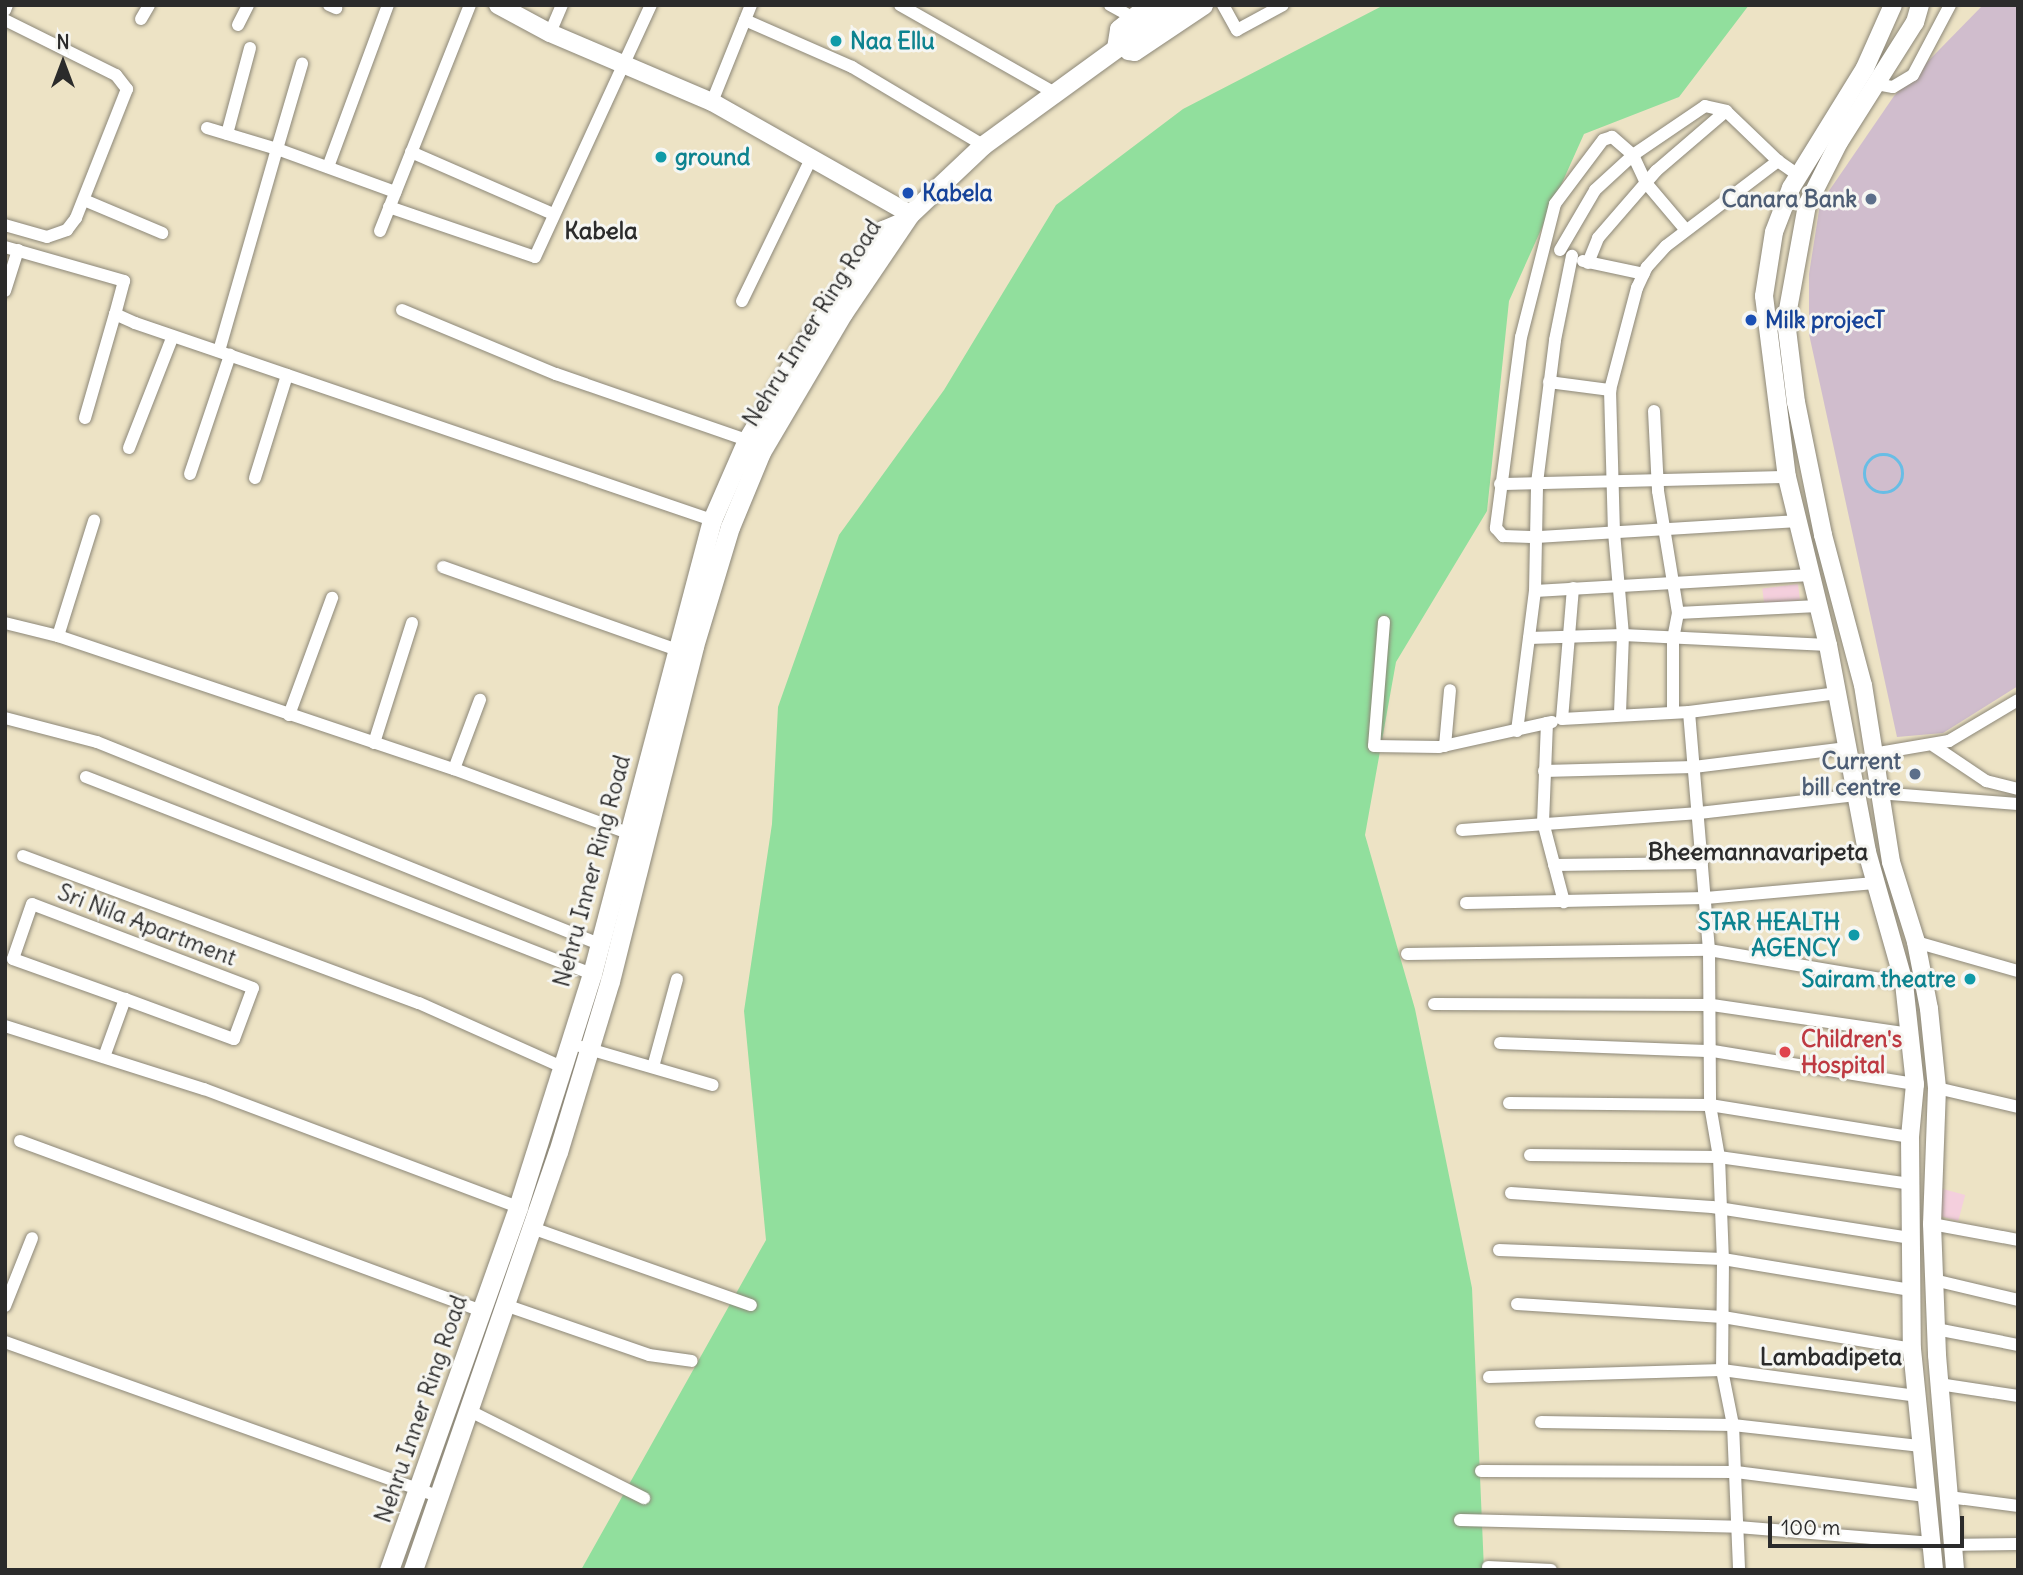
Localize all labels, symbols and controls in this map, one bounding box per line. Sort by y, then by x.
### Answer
place label: Naa Ellu [850,27,935,55]
north arrow [28,28,98,98]
text: N [56,30,70,54]
marker: Naa Ellu [828,33,844,49]
place label: ground [675,143,750,171]
marker: ground [653,149,669,165]
place label: Kabela [922,179,993,207]
marker: Kabela [900,185,916,201]
place label: Canara Bank [1721,185,1857,213]
marker: Canara Bank [1863,191,1879,207]
street label: Nehru Inner Ring Road [737,214,887,432]
district label: Kabela [564,217,638,245]
place label: Milk projecT [1765,306,1885,334]
marker: Milk projecT [1743,312,1759,328]
place label: Current bill centre [1802,747,1901,801]
street label: Nehru Inner Ring Road [548,752,636,990]
marker: Current bill centre [1907,766,1923,782]
district label: Bheemannavaripeta [1648,838,1868,866]
street label: Sri Nila Apartment [54,878,240,972]
place label: STAR HEALTH AGENCY [1698,908,1840,962]
marker: STAR HEALTH AGENCY [1846,927,1862,943]
place label: Sairam theatre [1802,965,1956,993]
marker: Sairam theatre [1962,971,1978,987]
place label: Children's Hospital [1801,1025,1902,1079]
marker: Children's Hospital [1775,1042,1795,1062]
street label: Nehru Inner Ring Road [369,1292,473,1526]
district label: Lambadipeta [1760,1343,1902,1371]
scale bar [1771,1502,1967,1546]
text: 100 m [1781,1514,1840,1541]

